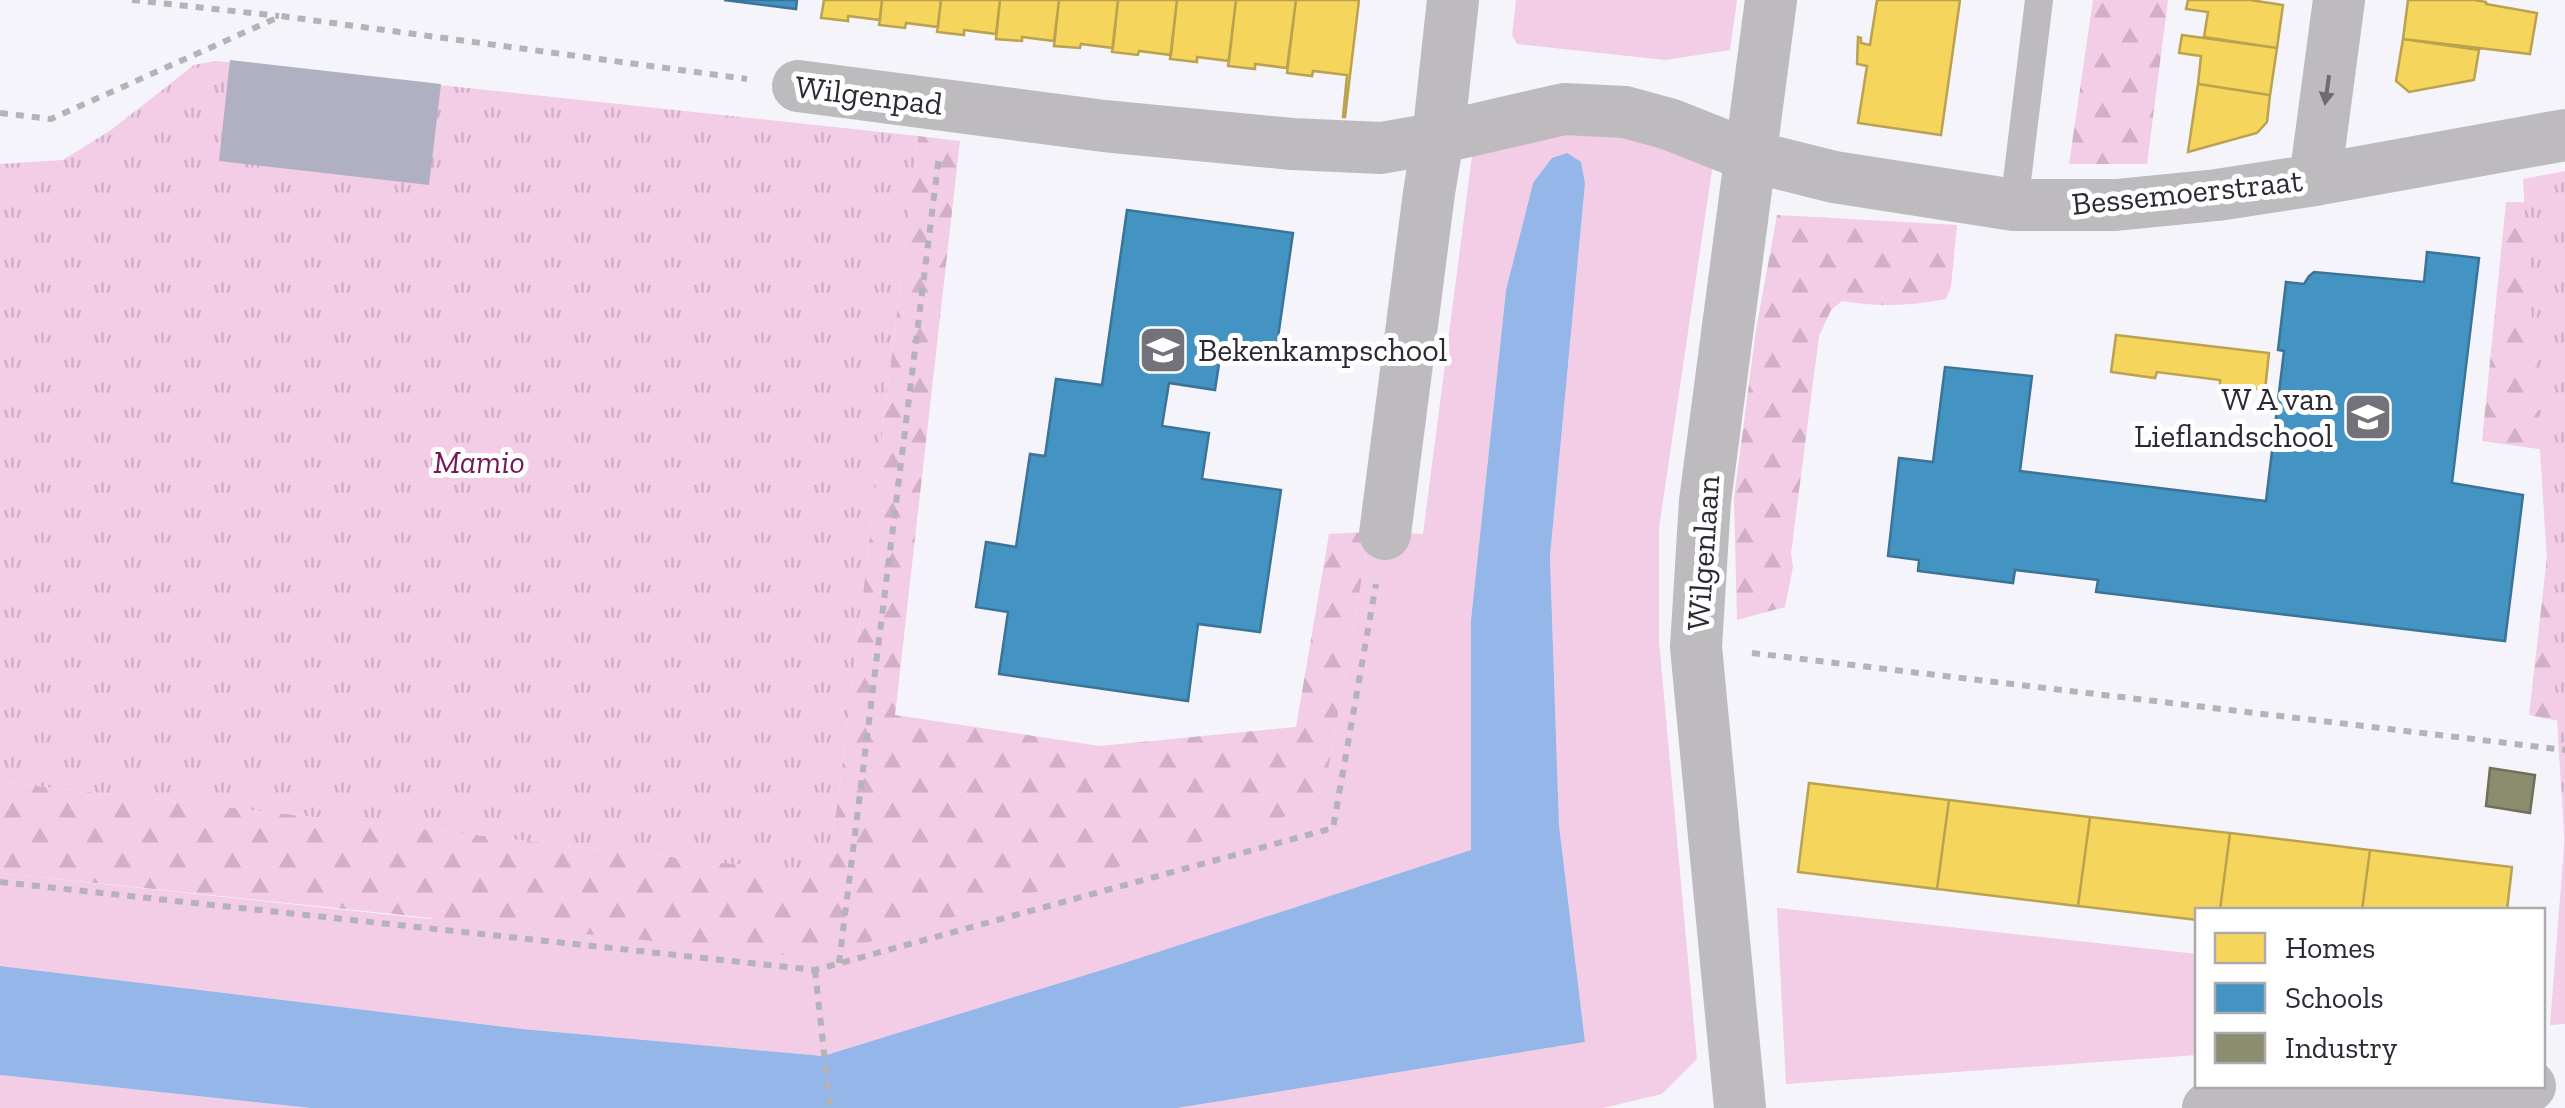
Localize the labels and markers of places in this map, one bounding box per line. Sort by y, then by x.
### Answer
school or university icon: Bekenkampschool [1137,324,1189,376]
place label: Bekenkampschool [1198,331,1447,369]
place label: W A van Lieflandschool [2134,380,2334,455]
school or university icon: W A van Lieflandschool [2342,391,2394,443]

